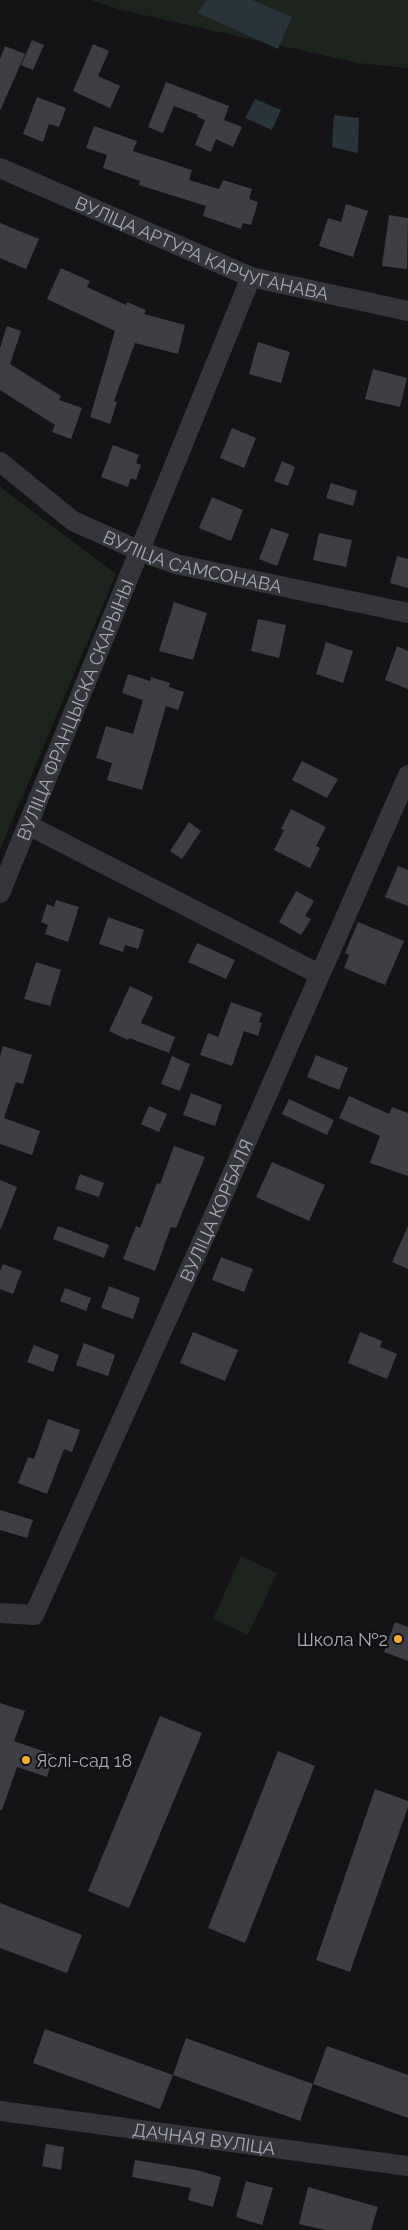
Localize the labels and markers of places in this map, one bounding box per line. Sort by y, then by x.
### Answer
place label: Школа №2 [297,1629,388,1650]
marker: Школа №2 [392,1633,404,1645]
place label: Яслі-сад 18 [36,1750,132,1771]
marker: Яслі-сад 18 [20,1754,32,1766]

